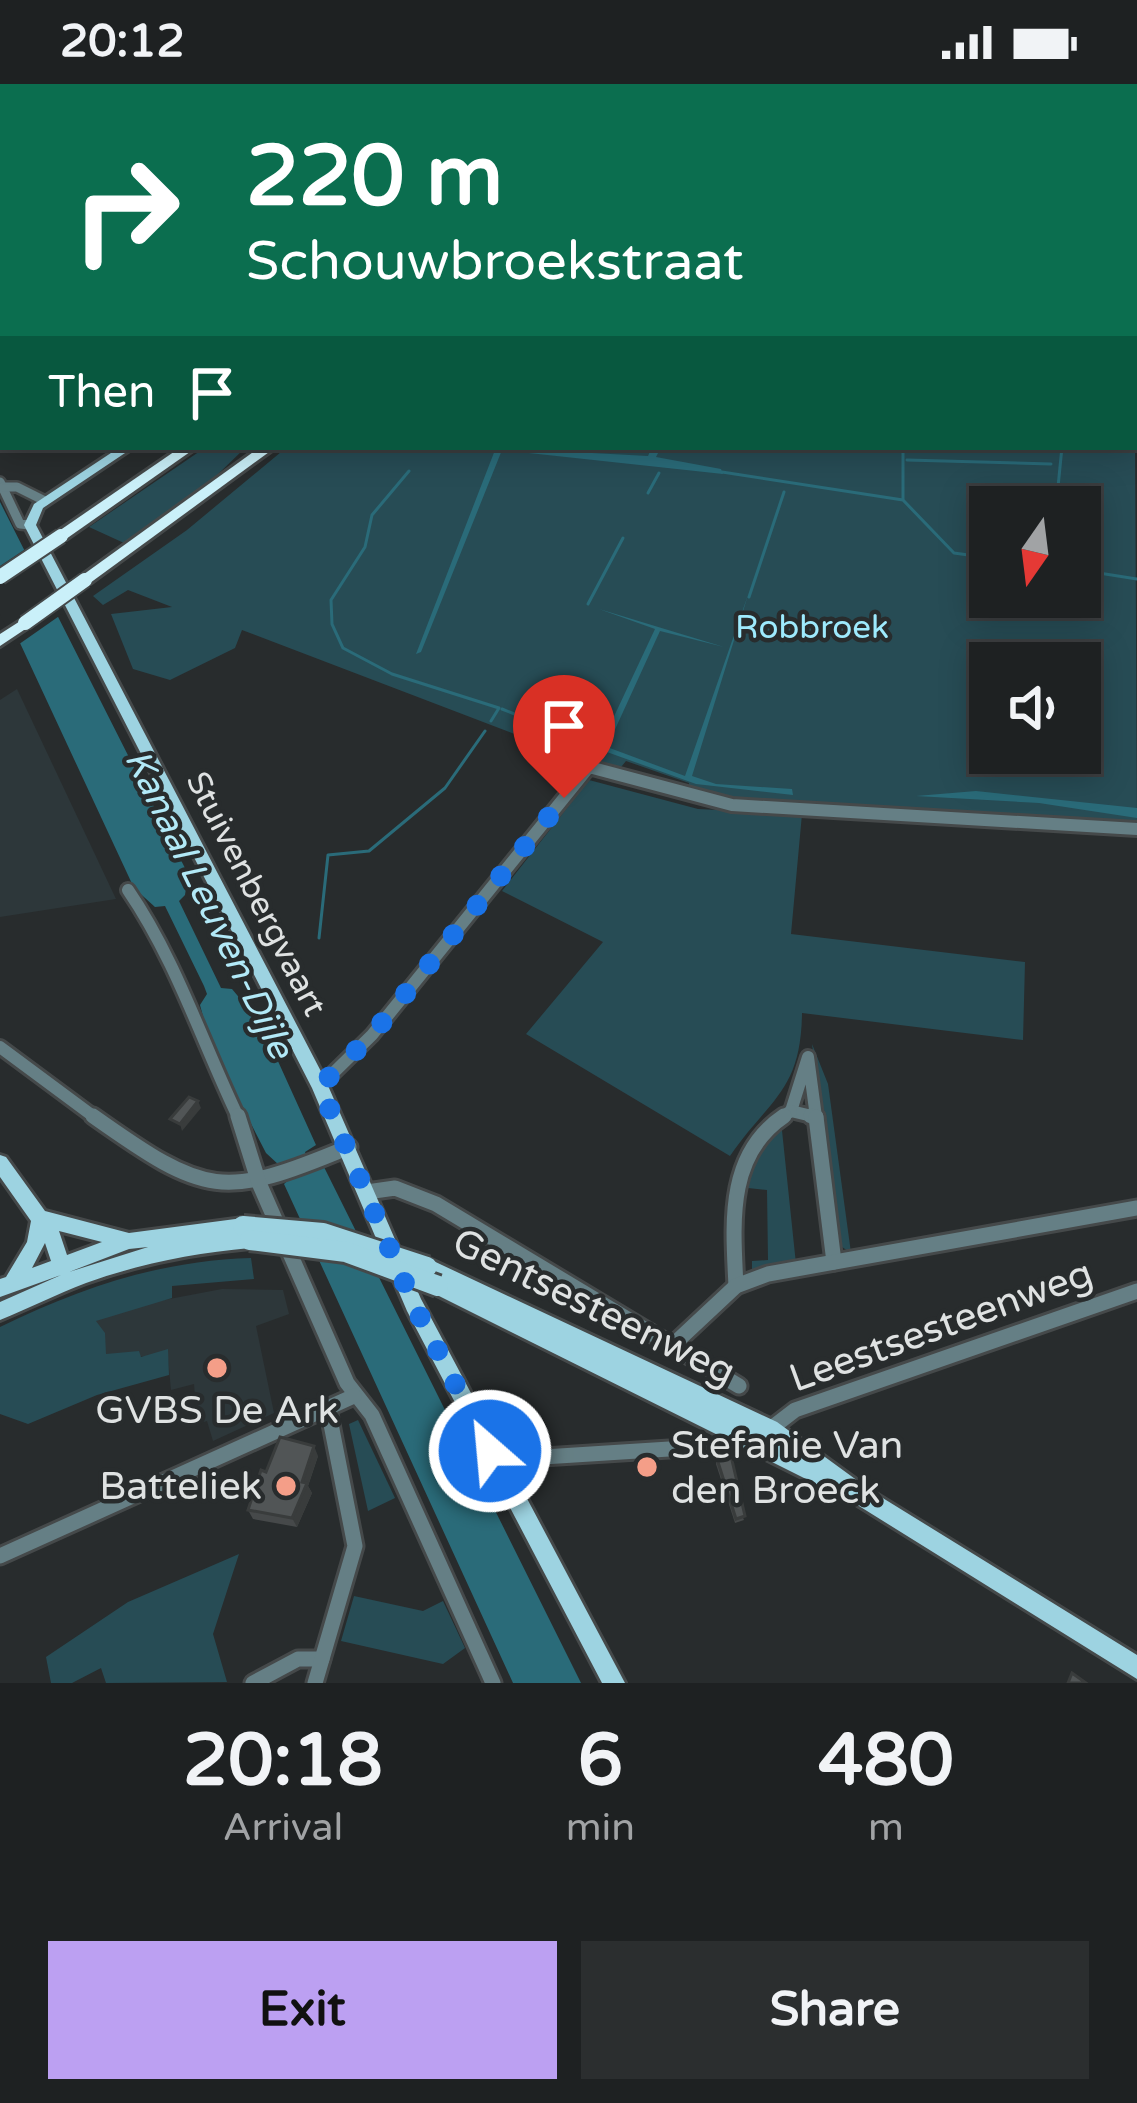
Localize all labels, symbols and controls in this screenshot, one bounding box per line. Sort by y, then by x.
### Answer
text: 20:12 [60,15,185,69]
text: 220 m [246,127,503,228]
icon: right [48,132,204,288]
text: Schouwbroekstraat [246,229,744,294]
icon: arrive [179,360,245,426]
text: Then [48,366,155,420]
north arrow [969,486,1101,618]
map controls [969,486,1101,774]
park label: Robbroek [735,608,889,647]
button: sound [969,642,1101,774]
pin [513,675,615,798]
icon: arrive [531,693,597,759]
water label: Kanaal Leuven-Dijle [116,743,303,1067]
street label: Stuivenbergvaart [178,765,334,1023]
street label: Gentsesteenweg [445,1218,743,1396]
street label: Leestsesteenweg [783,1249,1099,1403]
marker: GVBS De Ark [204,1355,230,1381]
place label: GVBS De Ark [95,1387,339,1434]
position arrow [427,1388,553,1514]
place label: Stefanie Van den Broeck [671,1422,903,1514]
marker: Stefanie Van den Broeck [634,1454,660,1480]
place label: Batteliek [99,1463,262,1510]
marker: Batteliek [273,1473,299,1499]
text: 20:18 [183,1718,383,1805]
text: 6 [578,1718,623,1805]
text: 480 [818,1718,954,1805]
text: Arrival [223,1804,343,1851]
text: min [566,1804,635,1851]
text: m [868,1804,904,1851]
button: Exit [48,1941,557,2079]
button: Share [581,1941,1089,2079]

